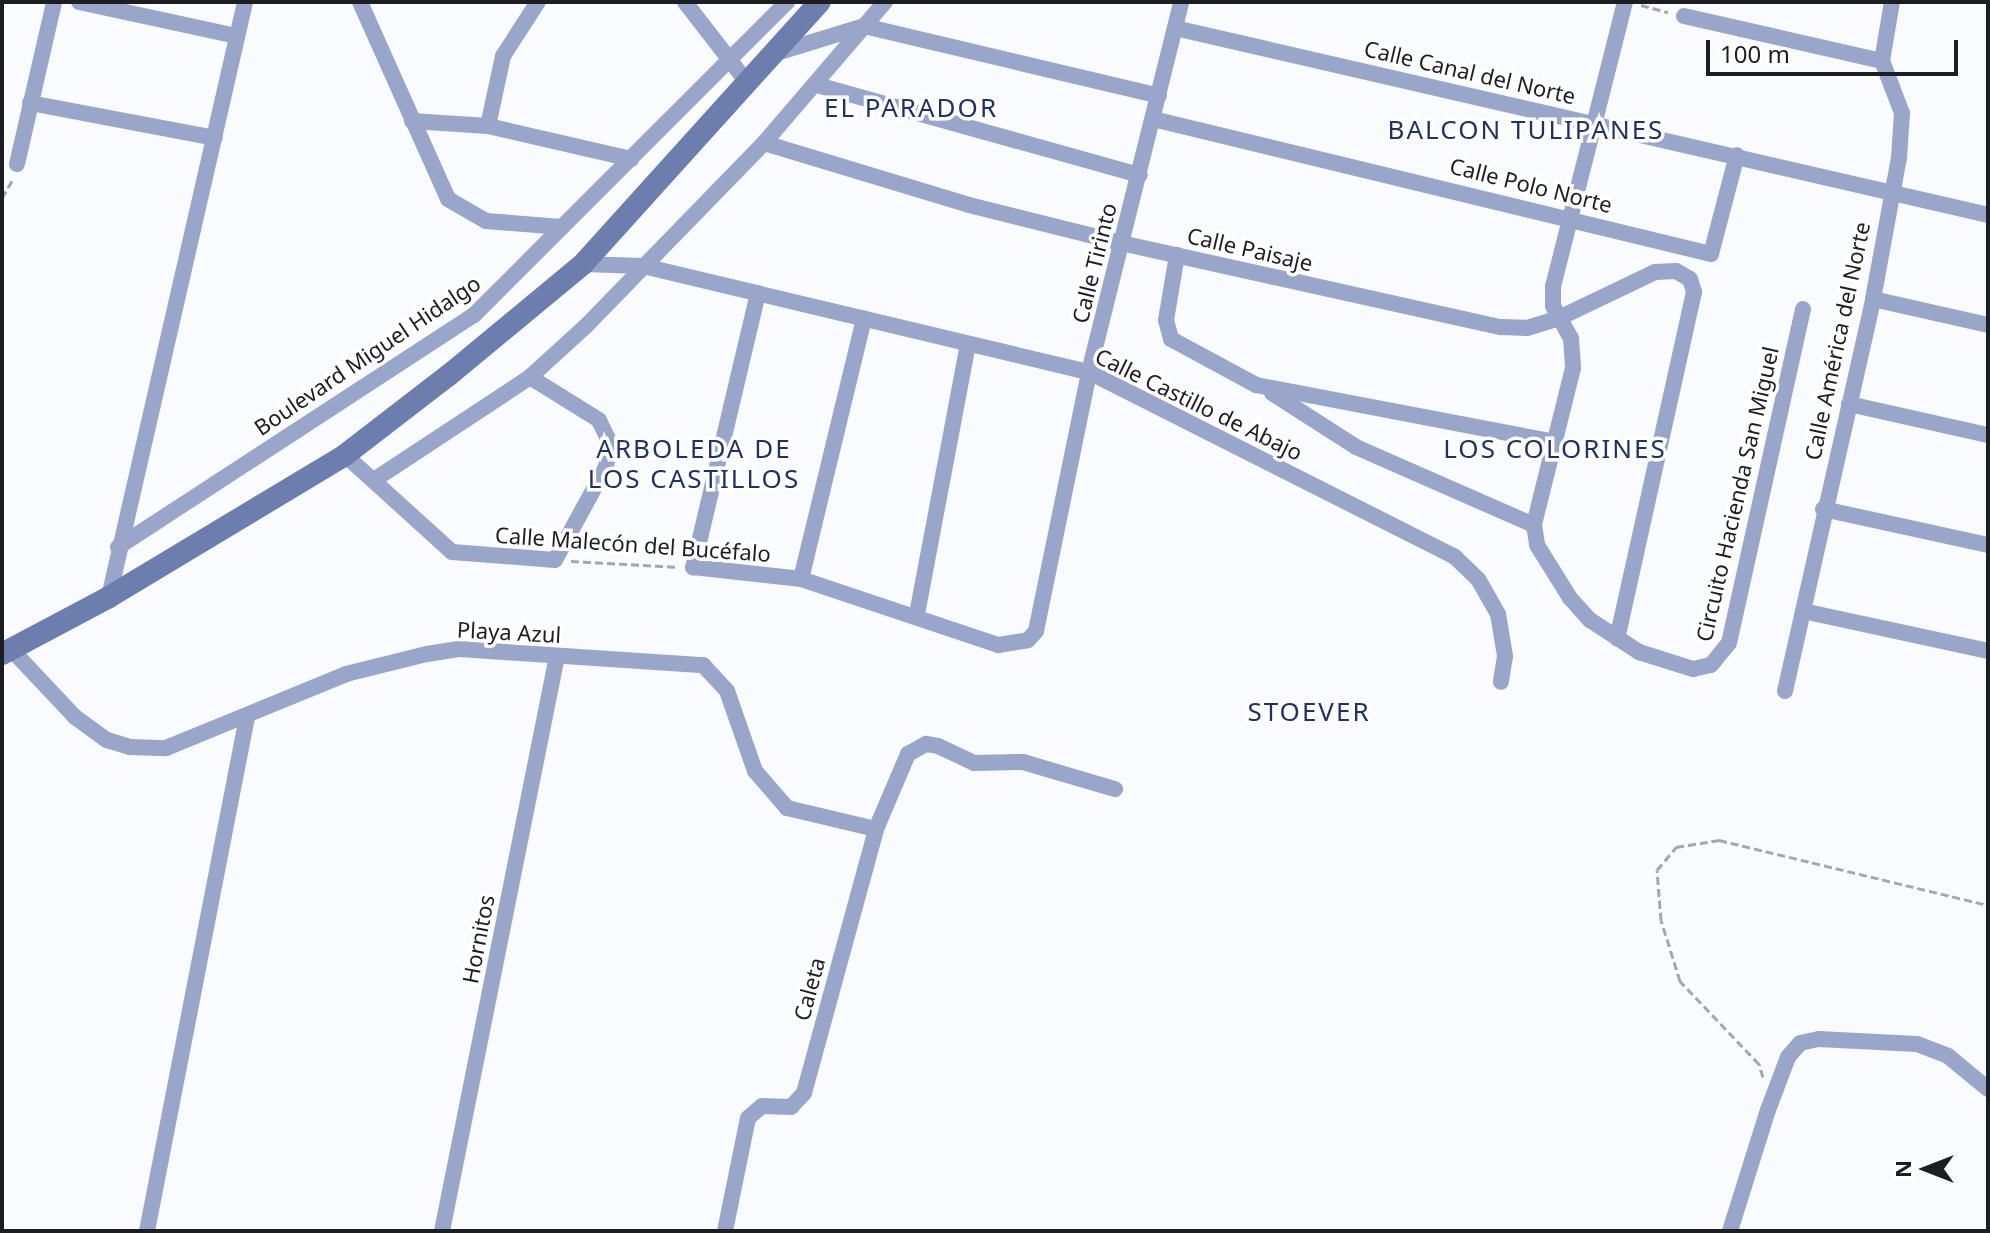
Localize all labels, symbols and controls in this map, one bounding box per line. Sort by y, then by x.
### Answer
scale bar [1710,24,1962,74]
street label: Calle Canal del Norte [1362,35,1578,109]
text: 100 m [1720,37,1790,70]
district label: EL PARADOR [824,92,998,124]
district label: BALCON TULIPANES [1388,114,1664,146]
street label: Calle Polo Norte [1447,152,1615,218]
street label: Calle Tirinto [1066,200,1122,326]
street label: Calle América del Norte [1799,219,1875,463]
street label: Calle Paisaje [1185,222,1315,276]
street label: Boulevard Miguel Hidalgo [249,269,485,441]
street label: Calle Castillo de Abajo [1091,342,1307,466]
street label: Circuito Hacienda San Miguel [1690,344,1784,644]
district label: ARBOLEDA DE LOS CASTILLOS [588,433,800,494]
district label: LOS COLORINES [1443,433,1667,465]
street label: Calle Malecón del Bucéfalo [494,521,772,567]
street label: Playa Azul [456,616,562,648]
district label: STOEVER [1247,696,1371,728]
street label: Hornitos [456,892,500,986]
street label: Caleta [788,954,830,1024]
north arrow [1886,1129,1966,1209]
text: N [1887,1160,1917,1178]

